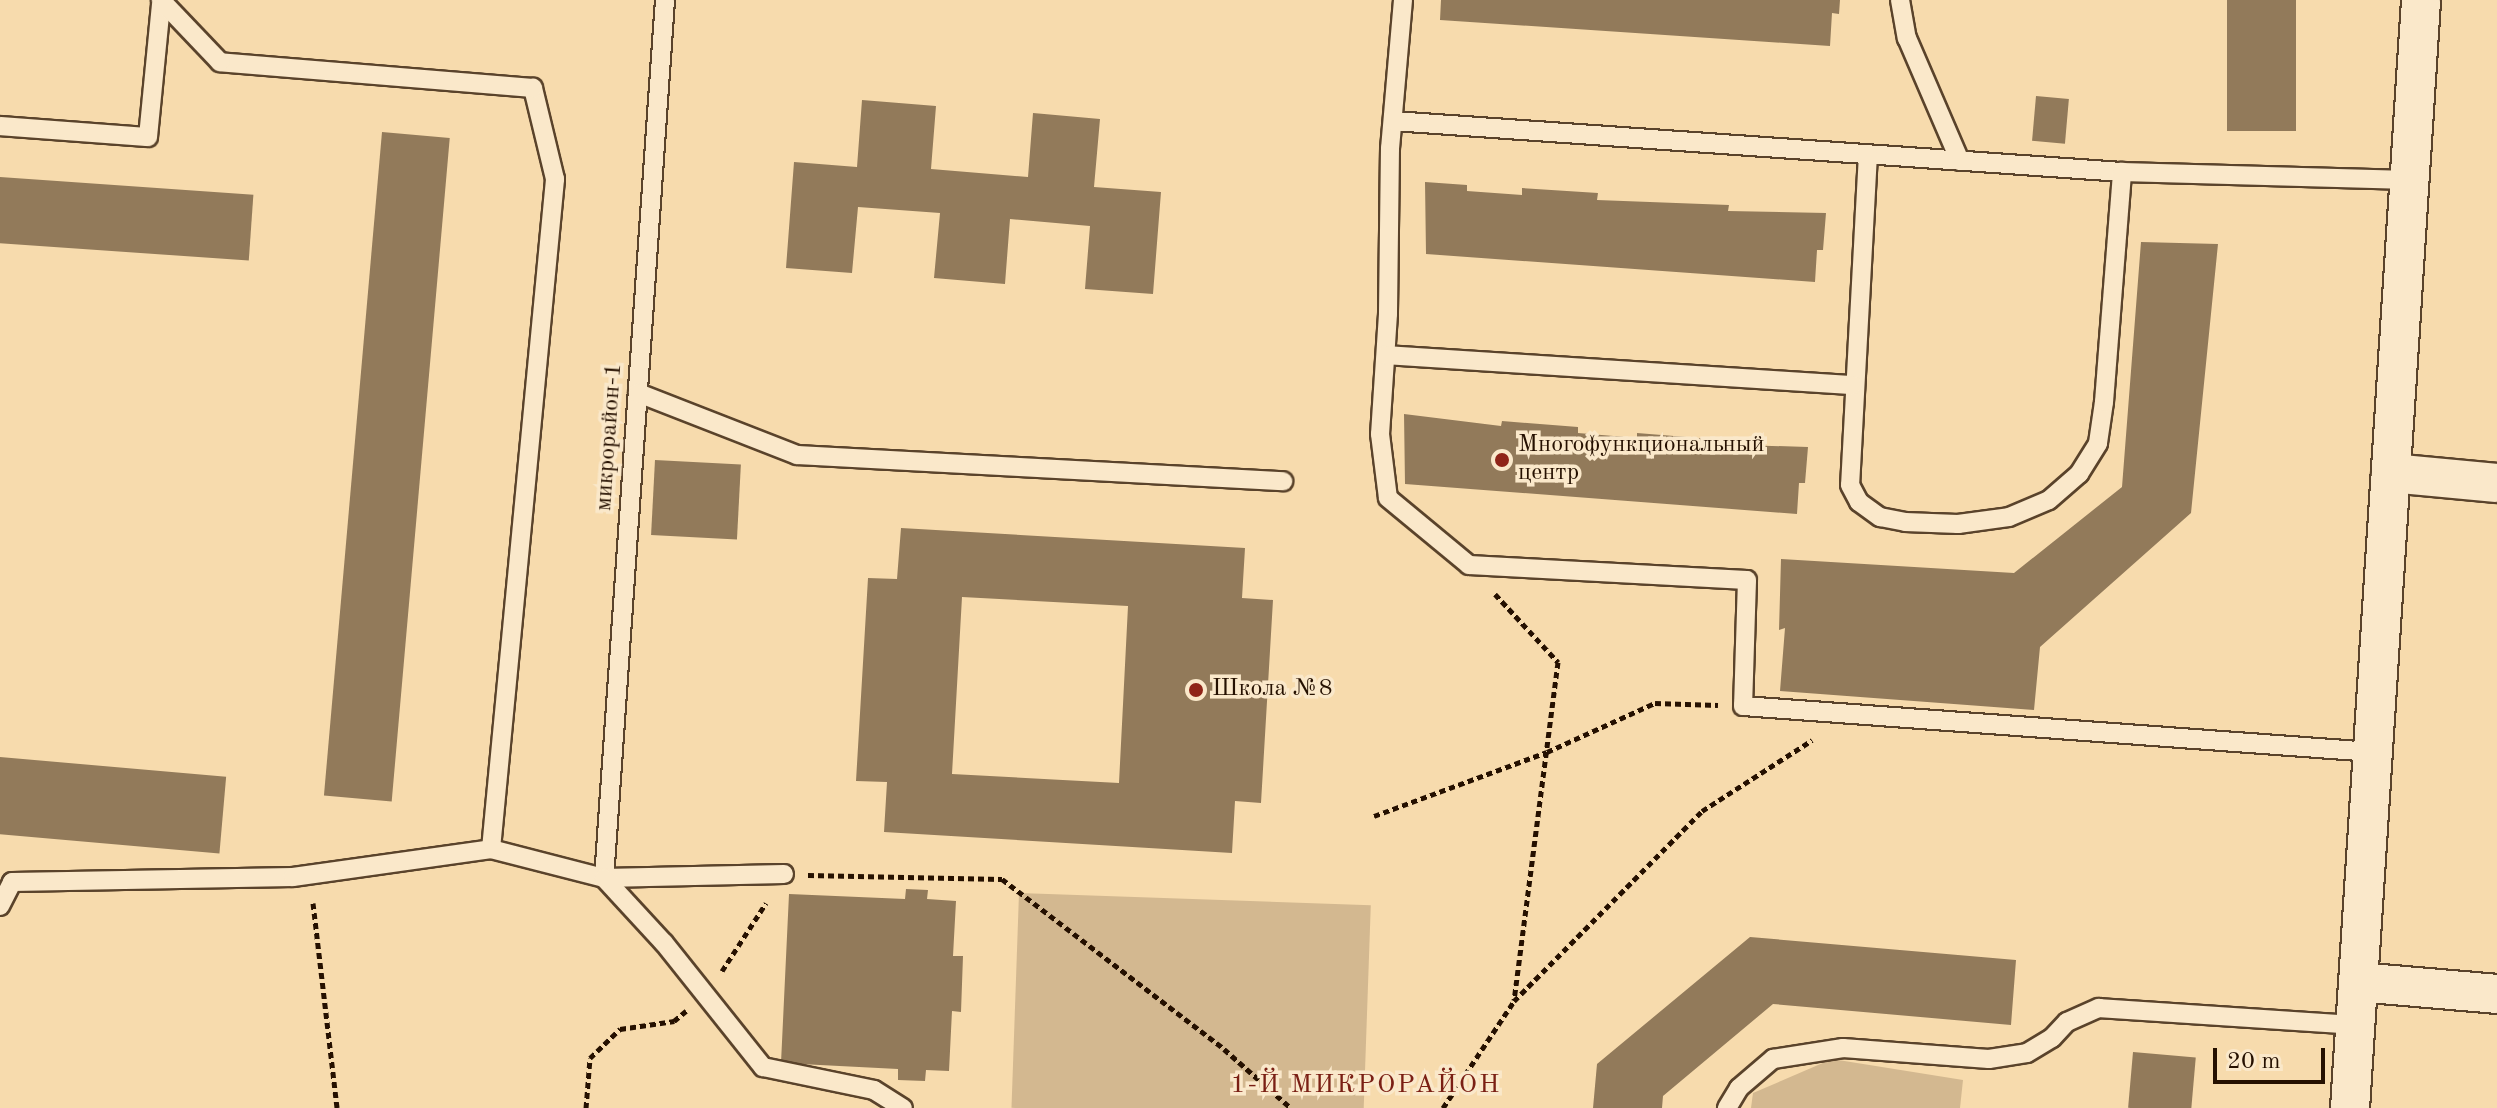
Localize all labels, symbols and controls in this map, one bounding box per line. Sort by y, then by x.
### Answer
street label: микрорайон-1 [590,362,630,512]
place label: Многофункциональный центр [1518,432,1764,488]
marker: Многофункциональный центр [1493,451,1511,469]
place label: Школа №8 [1212,676,1333,704]
marker: Школа №8 [1187,681,1205,699]
scale bar [2217,1032,2329,1082]
text: 20 m [2227,1050,2281,1074]
district label: 1-Й МИКРОРАЙОН [1231,1070,1501,1102]

